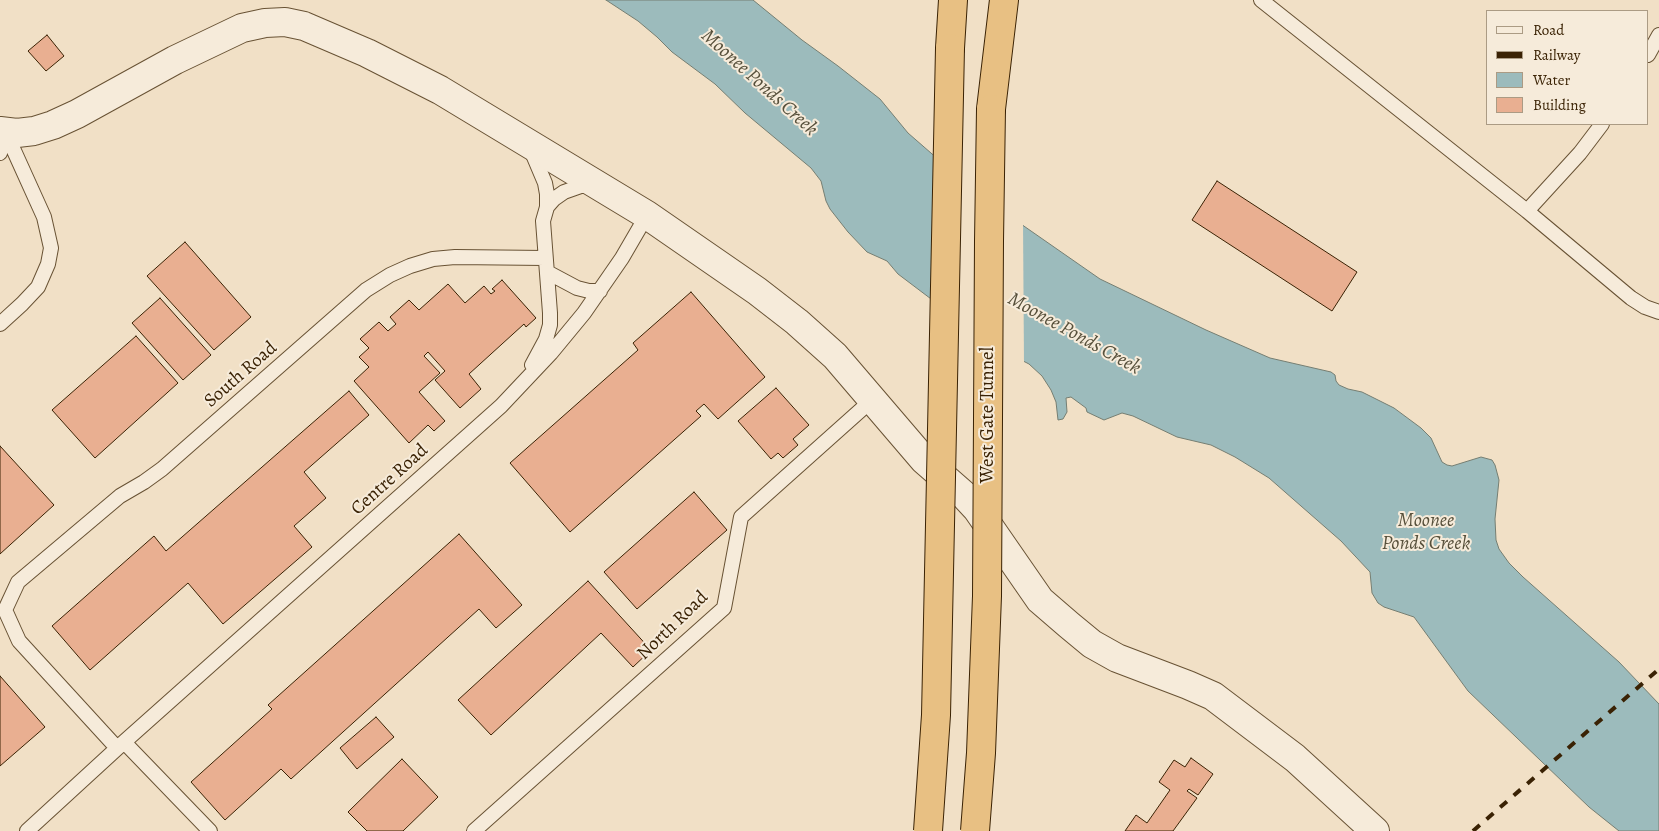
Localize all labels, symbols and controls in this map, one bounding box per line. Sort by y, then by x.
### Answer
legend [1486,10,1649,125]
text: Road [1533,20,1564,40]
water label: Moonee Ponds Creek [696,24,822,142]
text: Railway [1533,45,1580,65]
text: Water [1533,70,1570,90]
text: Building [1533,95,1586,115]
water label: Moonee Ponds Creek [1003,288,1145,380]
street label: South Road [200,337,282,413]
street label: West Gate Tunnel [977,347,999,483]
street label: Centre Road [347,440,433,520]
water label: Moonee Ponds Creek [1382,509,1470,556]
street label: North Road [633,587,713,665]

